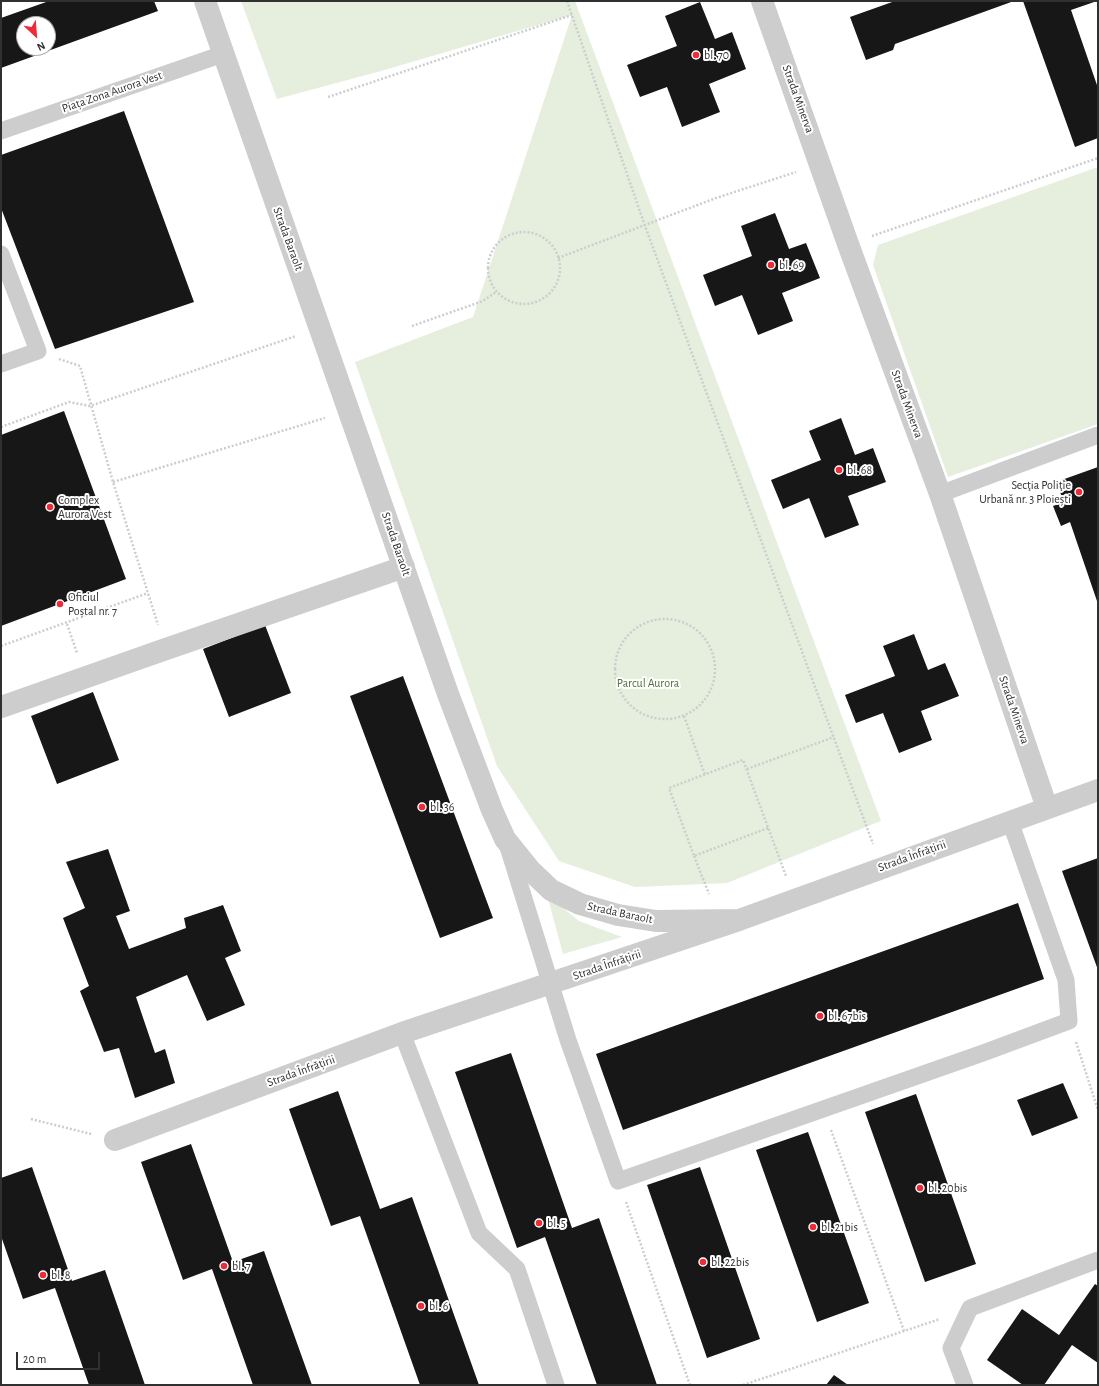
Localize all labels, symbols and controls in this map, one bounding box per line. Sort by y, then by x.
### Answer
north arrow [16,16,56,56]
text: N [35,40,47,53]
place label: bl. 70 [704,48,729,62]
marker: bl. 70 [691,50,701,60]
street label: Strada Minerva [779,63,817,135]
street label: Piața Zona Aurora Vest [60,68,164,116]
street label: Strada Baraolt [270,205,306,273]
place label: bl. 69 [779,258,804,272]
marker: bl. 69 [766,260,776,270]
street label: Strada Minerva [888,368,926,440]
place label: bl. 68 [847,463,872,477]
marker: bl. 68 [834,465,844,475]
place label: Secţia Poliţie Urbană nr. 3 Ploiești [979,478,1071,506]
marker: Secţia Poliţie Urbană nr. 3 Ploiești [1074,487,1084,497]
place label: Complex Aurora Vest [58,493,112,521]
marker: Complex Aurora Vest [45,502,55,512]
street label: Strada Baraolt [378,510,414,578]
place label: Oficiul Poștal nr. 7 [68,590,117,618]
marker: Oficiul Poștal nr. 7 [55,599,65,609]
street label: Strada Minerva [996,674,1032,746]
park label: Parcul Aurora [617,676,679,690]
place label: bl. 36 [430,800,454,814]
marker: bl. 36 [417,802,427,812]
street label: Strada Înfrățirii [876,837,948,875]
street label: Strada Baraolt [586,899,654,927]
street label: Strada Înfrățirii [571,947,643,983]
place label: bl. 67bis [828,1009,866,1023]
marker: bl. 67bis [815,1011,825,1021]
street label: Strada Înfrățirii [265,1052,337,1090]
place label: bl. 20bis [928,1181,967,1195]
marker: bl. 20bis [915,1183,925,1193]
place label: bl. 5 [547,1216,566,1230]
marker: bl. 5 [534,1218,544,1228]
place label: bl. 21bis [821,1220,858,1234]
marker: bl. 21bis [808,1222,818,1232]
place label: bl. 22bis [711,1255,749,1269]
marker: bl. 22bis [698,1257,708,1267]
place label: bl. 7 [232,1259,251,1273]
marker: bl. 7 [219,1261,229,1271]
place label: bl. 8 [51,1268,71,1282]
marker: bl. 8 [38,1270,48,1280]
place label: bl. 6 [429,1299,448,1313]
marker: bl. 6 [416,1301,426,1311]
scale bar [18,1344,102,1370]
text: 20 m [23,1353,46,1365]

